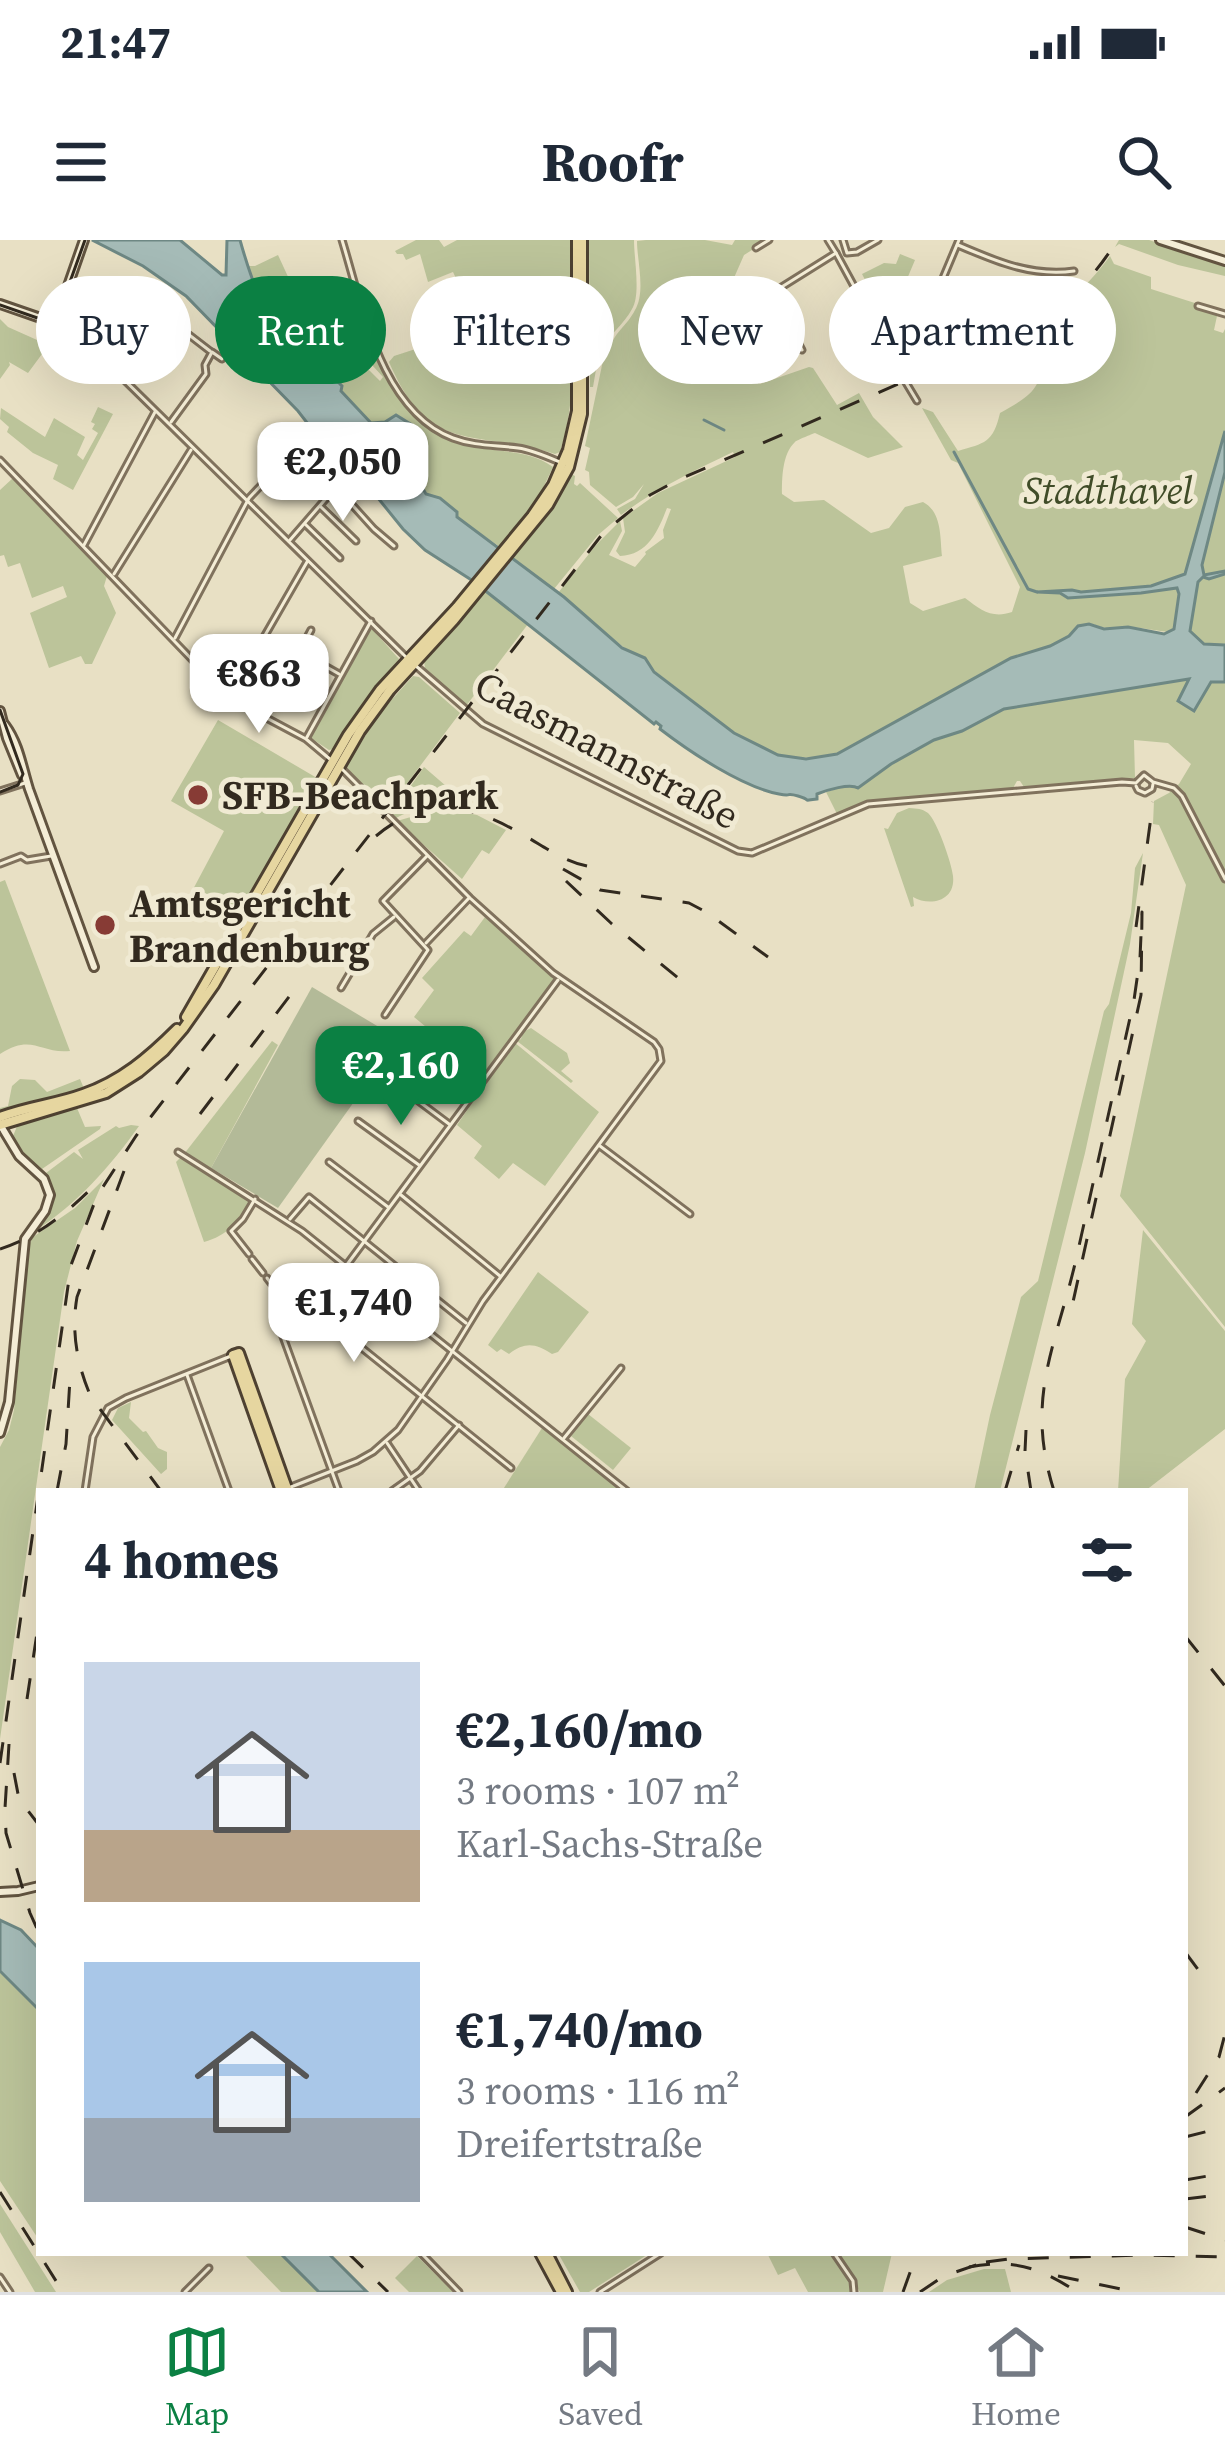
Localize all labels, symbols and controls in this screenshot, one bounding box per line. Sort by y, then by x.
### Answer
text: 21:47 [60,11,171,73]
text: Roofr [541,125,684,199]
icon: menu [48,129,114,195]
icon: search [1111,129,1177,195]
chip: Buy [36,276,191,384]
chip: Rent [215,276,386,384]
chip: Filters [410,276,614,384]
chip: New [638,276,805,384]
chip: Apartment [829,276,1116,384]
pin: €2,050 [245,422,441,524]
text: €2,050 [284,434,402,487]
park label: Stadthavel [1023,464,1193,517]
pin: €863 [188,634,330,736]
text: €863 [217,646,301,699]
street label: Caasmannstraße [466,658,748,842]
place label: SFB-Beachpark [222,769,499,822]
marker: SFB-Beachpark [185,782,211,808]
place label: Amtsgericht Brandenburg [129,877,370,975]
marker: Amtsgericht Brandenburg [92,912,118,938]
pin: €2,160 [303,1026,499,1128]
text: €2,160 [342,1038,460,1091]
pin: €1,740 [256,1263,452,1365]
text: €1,740 [295,1275,413,1328]
text: 4 homes [84,1525,279,1595]
icon: filters [1074,1527,1140,1593]
text: €2,160/mo [456,1694,703,1764]
icon: home [180,1710,324,1854]
text: 3 rooms · 107 m² [456,1764,740,1817]
text: Karl-Sachs-Straße [456,1817,763,1870]
text: €1,740/mo [456,1994,703,2064]
icon: home [180,2010,324,2154]
text: 3 rooms · 116 m² [456,2064,740,2117]
text: Dreifertstraße [456,2117,703,2170]
tab: Map [164,2319,230,2436]
tab: Saved [558,2319,643,2436]
tab: Home [971,2319,1061,2436]

